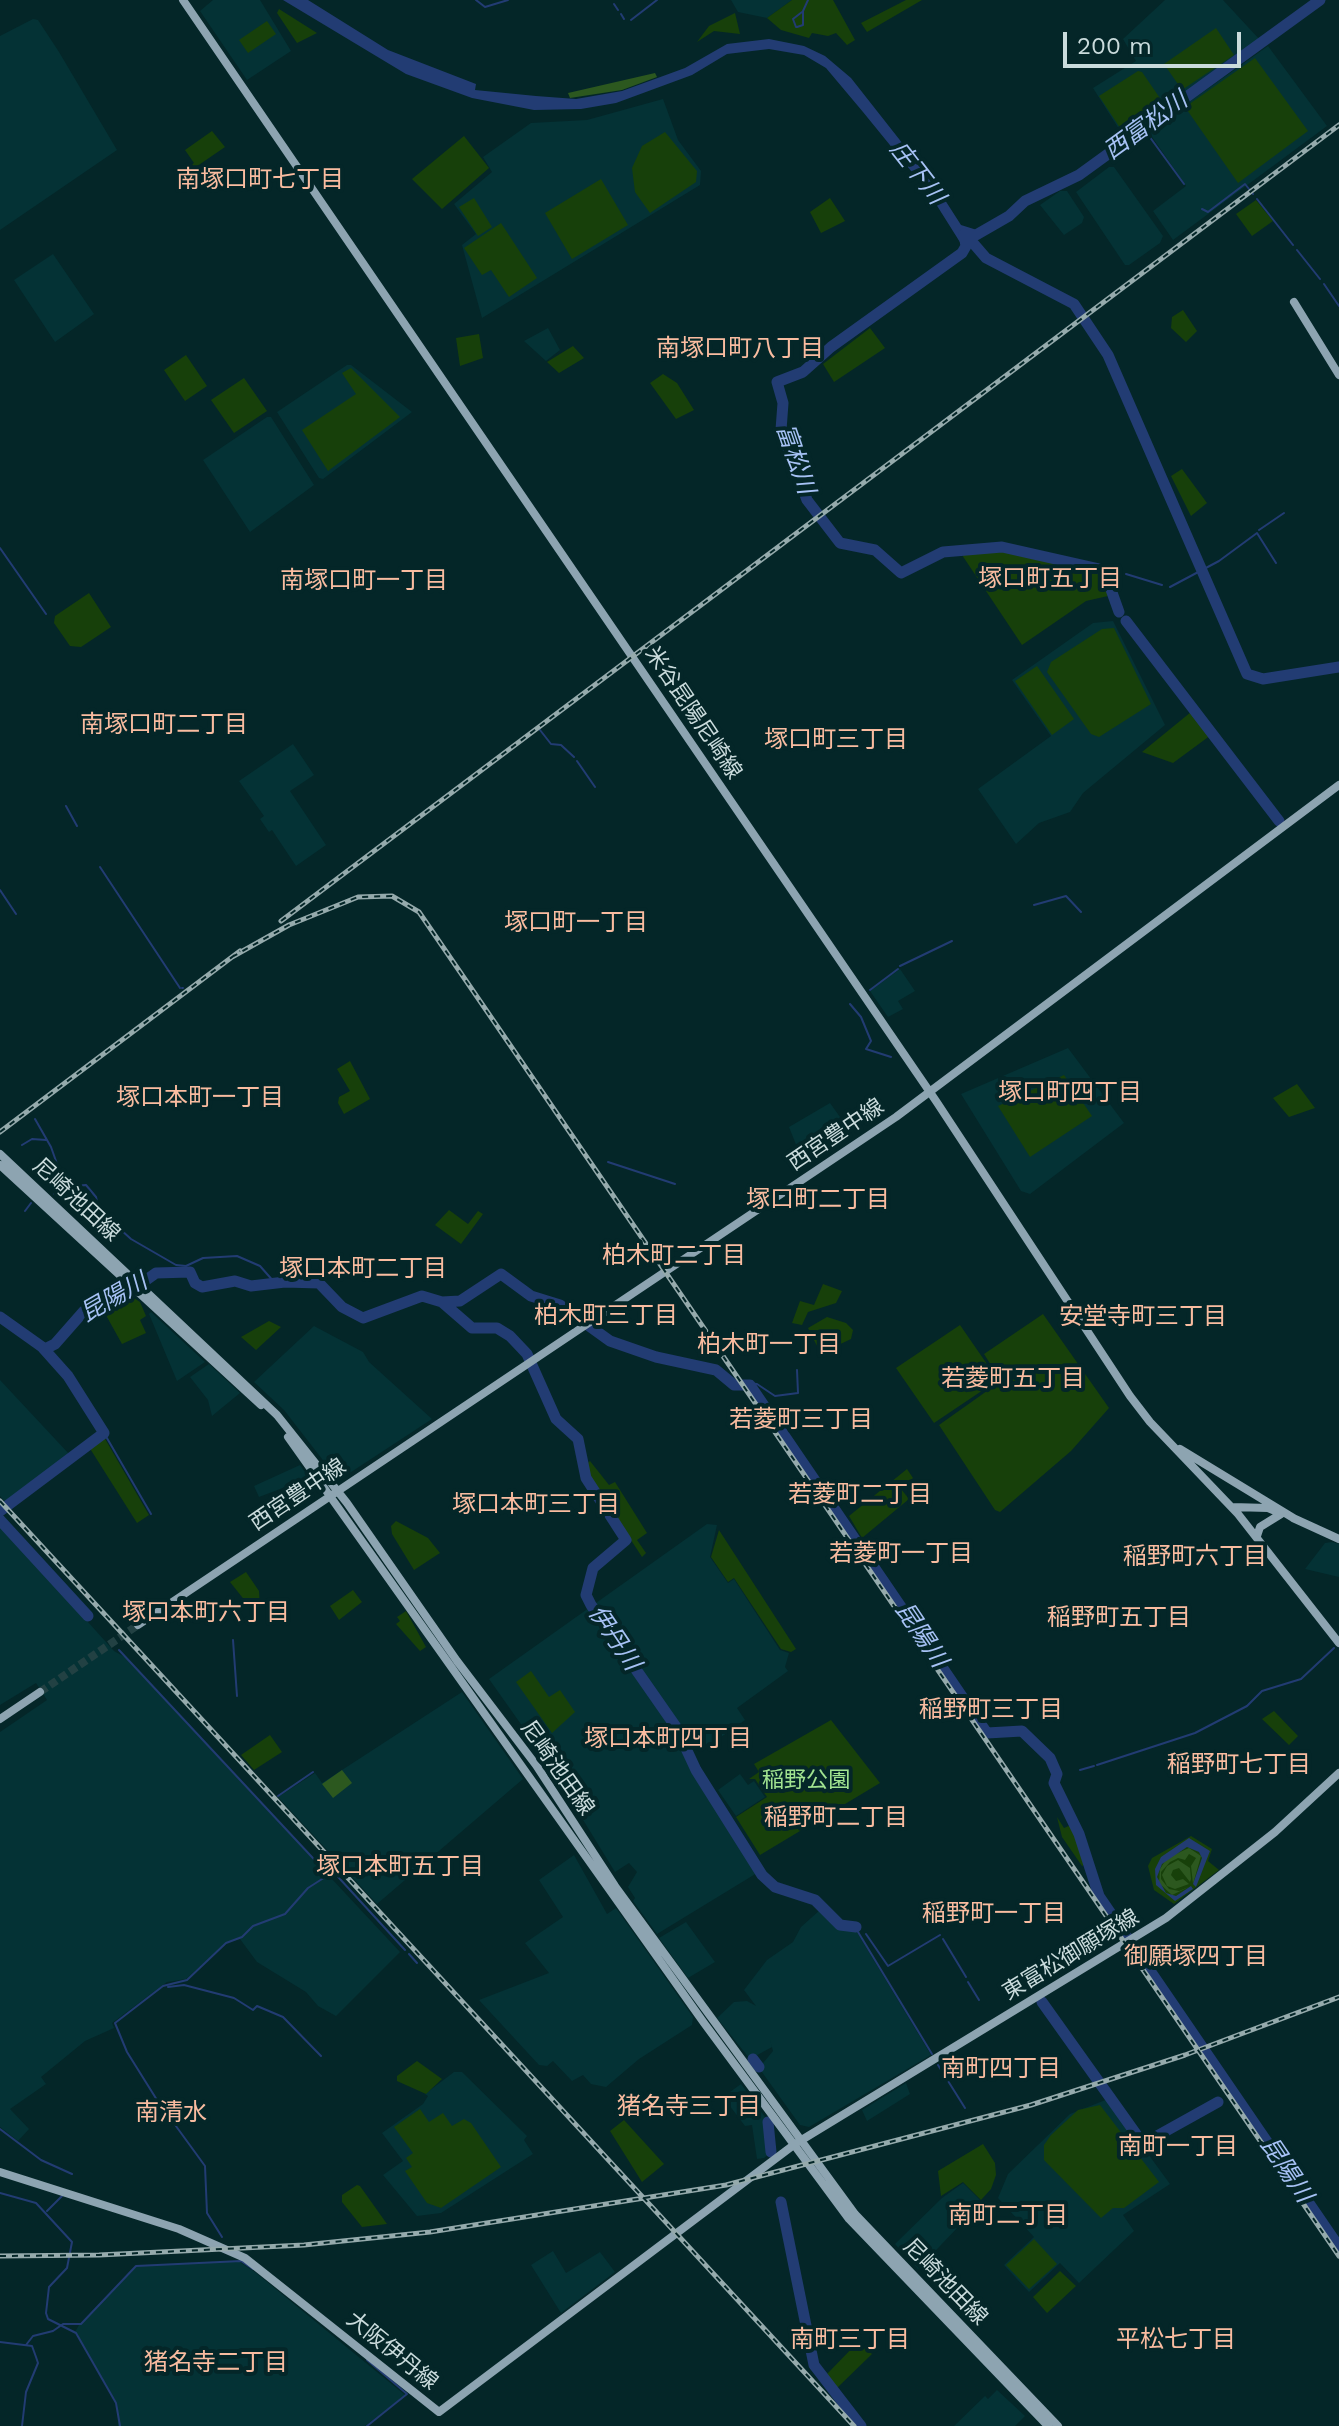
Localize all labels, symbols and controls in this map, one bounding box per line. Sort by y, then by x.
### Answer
scale bar [1067,16,1245,66]
text: 200 m [1077,32,1152,60]
water label: 西富松川 [1099,86,1193,166]
water label: 庄下川 [883,136,951,210]
district label: 南塚口町七丁目 [176,166,344,194]
district label: 南塚口町八丁目 [656,335,824,363]
water label: 富松川 [770,420,820,498]
district label: 塚口町五丁目 [978,565,1122,593]
district label: 南塚口町一丁目 [280,567,448,595]
street label: 米谷昆陽尼崎線 [639,642,747,784]
district label: 南塚口町二丁目 [80,711,248,739]
district label: 塚口町三丁目 [764,726,908,754]
district label: 塚口町一丁目 [504,909,648,937]
district label: 塚口町四丁目 [998,1079,1142,1107]
district label: 塚口本町一丁目 [116,1084,284,1112]
street label: 西宮豊中線 [783,1093,889,1177]
street label: 尼崎池田線 [27,1153,125,1247]
district label: 塚口町二丁目 [746,1186,890,1214]
district label: 柏木町二丁目 [602,1242,746,1270]
district label: 塚口本町二丁目 [279,1255,447,1283]
water label: 昆陽川 [76,1268,152,1328]
district label: 柏木町三丁目 [534,1302,678,1330]
district label: 安堂寺町三丁目 [1059,1303,1227,1331]
district label: 柏木町一丁目 [697,1331,841,1359]
district label: 若菱町五丁目 [941,1365,1085,1393]
district label: 若菱町三丁目 [729,1406,873,1434]
street label: 西宮豊中線 [245,1453,351,1537]
district label: 若菱町二丁目 [788,1481,932,1509]
district label: 塚口本町三丁目 [452,1491,620,1519]
district label: 若菱町一丁目 [829,1540,973,1568]
district label: 稲野町六丁目 [1123,1543,1267,1571]
water label: 昆陽川 [889,1597,953,1673]
district label: 塚口本町六丁目 [122,1599,290,1627]
water label: 伊丹川 [582,1600,646,1676]
district label: 稲野町五丁目 [1047,1604,1191,1632]
district label: 稲野町三丁目 [919,1696,1063,1724]
street label: 尼崎池田線 [515,1715,599,1821]
district label: 塚口本町四丁目 [584,1725,752,1753]
district label: 稲野町七丁目 [1167,1751,1311,1779]
park label: 稲野公園 [762,1768,850,1794]
district label: 稲野町二丁目 [764,1804,908,1832]
district label: 塚口本町五丁目 [316,1853,484,1881]
district label: 稲野町一丁目 [922,1900,1066,1928]
street label: 東富松御願塚線 [998,1904,1144,2006]
district label: 御願塚四丁目 [1124,1943,1268,1971]
district label: 南町四丁目 [941,2055,1061,2083]
district label: 猪名寺三丁目 [617,2093,761,2121]
district label: 南清水 [135,2099,207,2127]
water label: 昆陽川 [1254,2132,1318,2208]
district label: 南町一丁目 [1118,2133,1238,2161]
district label: 南町二丁目 [948,2202,1068,2230]
street label: 尼崎池田線 [897,2233,993,2331]
street label: 大阪伊丹線 [341,2306,443,2396]
district label: 南町三丁目 [790,2326,910,2354]
district label: 平松七丁目 [1116,2326,1236,2354]
district label: 猪名寺二丁目 [144,2349,288,2377]

